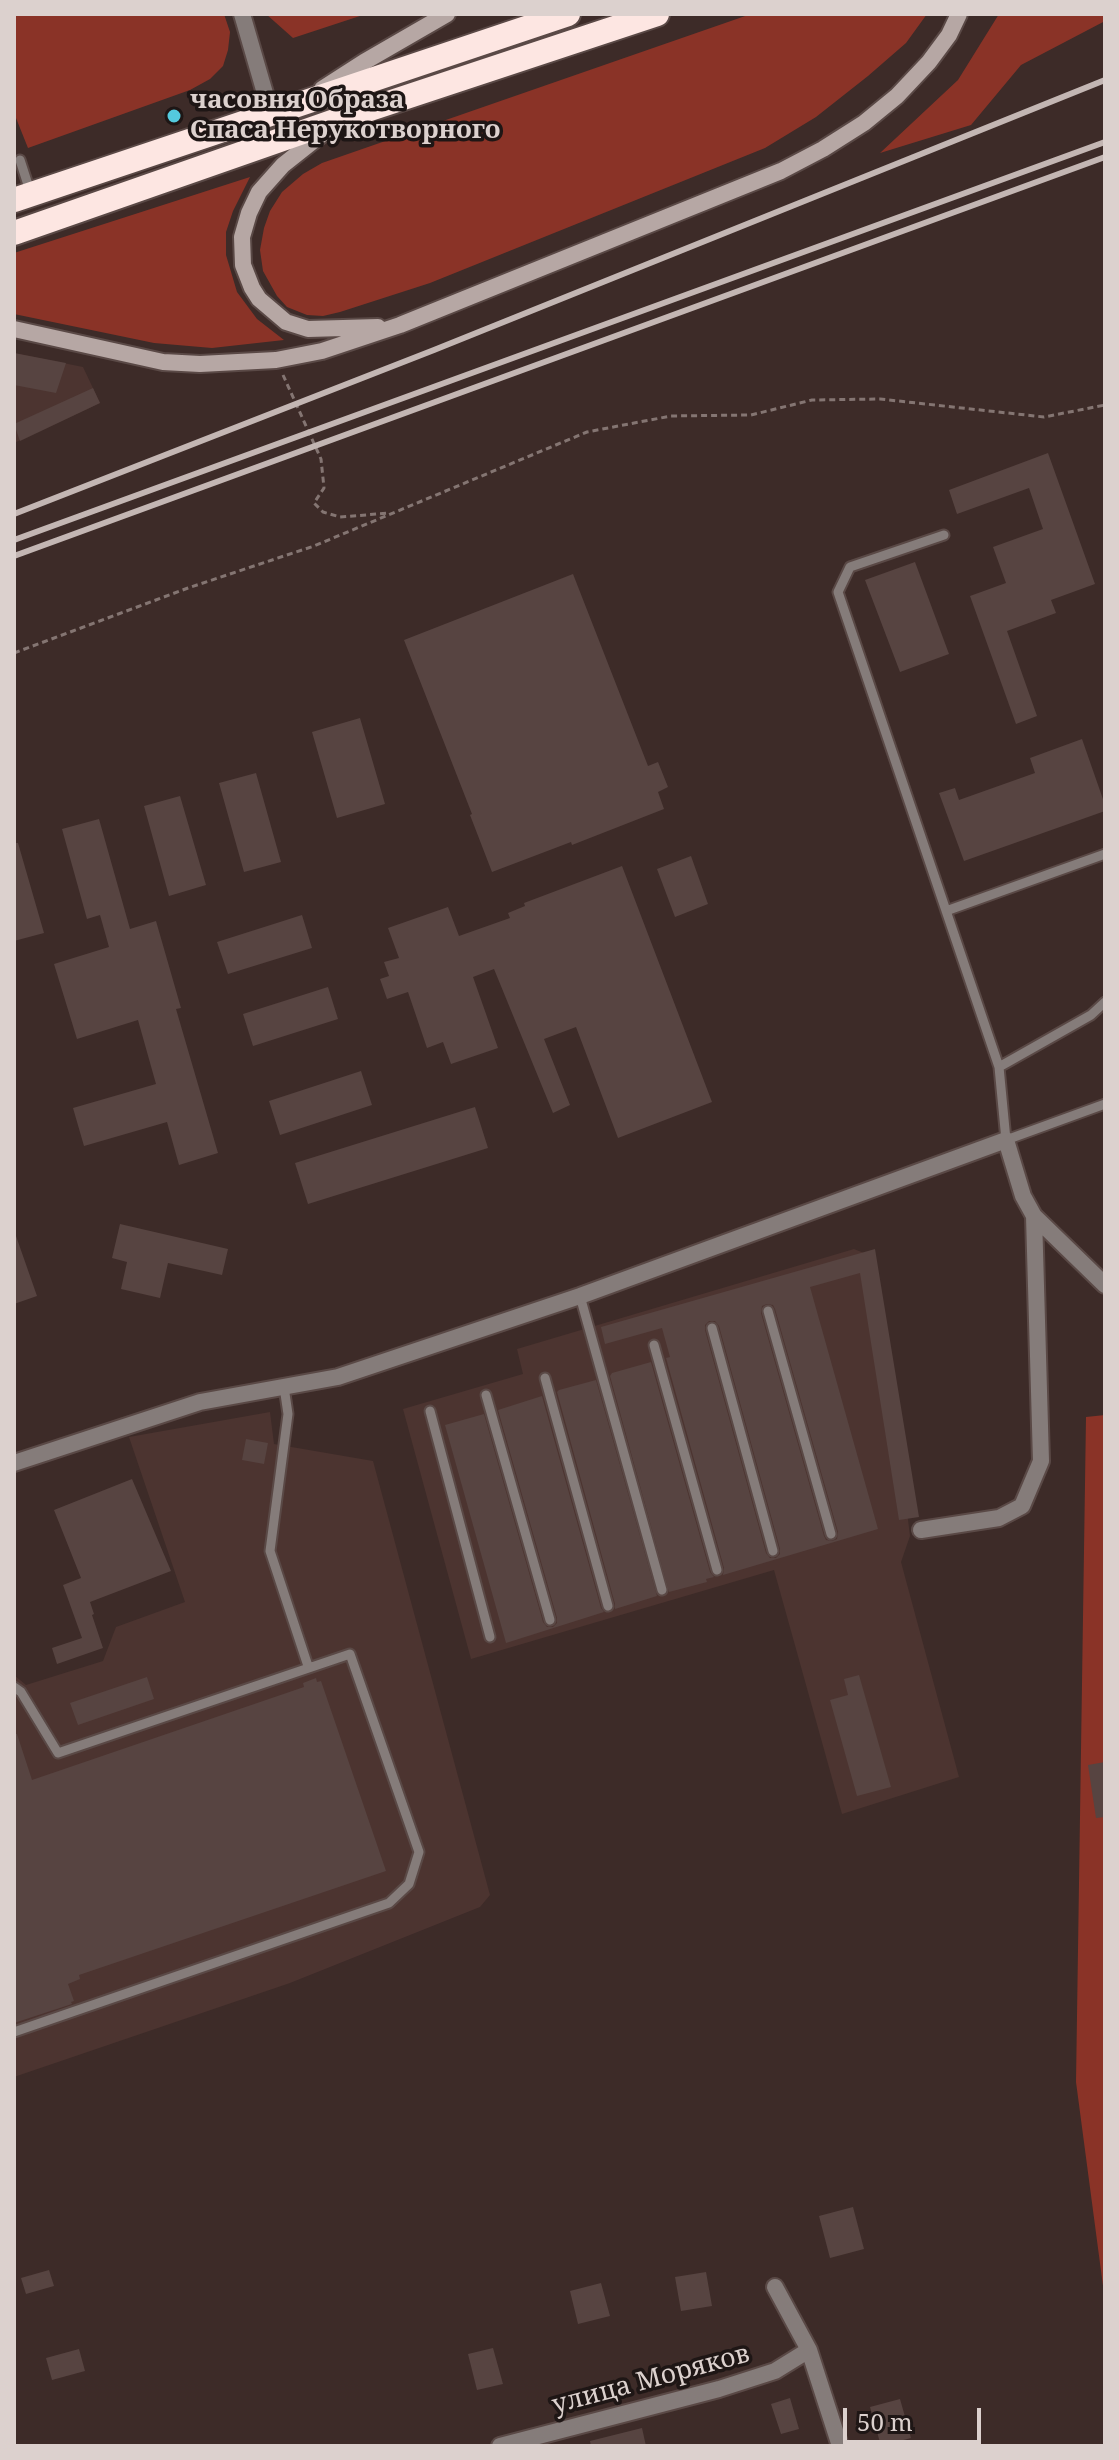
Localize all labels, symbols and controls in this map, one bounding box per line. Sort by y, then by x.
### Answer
place label: часовня Образа Спаса Нерукотворного [190,85,501,146]
marker: часовня Образа Спаса Нерукотворного [165,107,183,125]
street label: улица Моряков [549,2339,753,2421]
scale bar [847,2392,985,2442]
text: 50 m [857,2405,913,2438]

